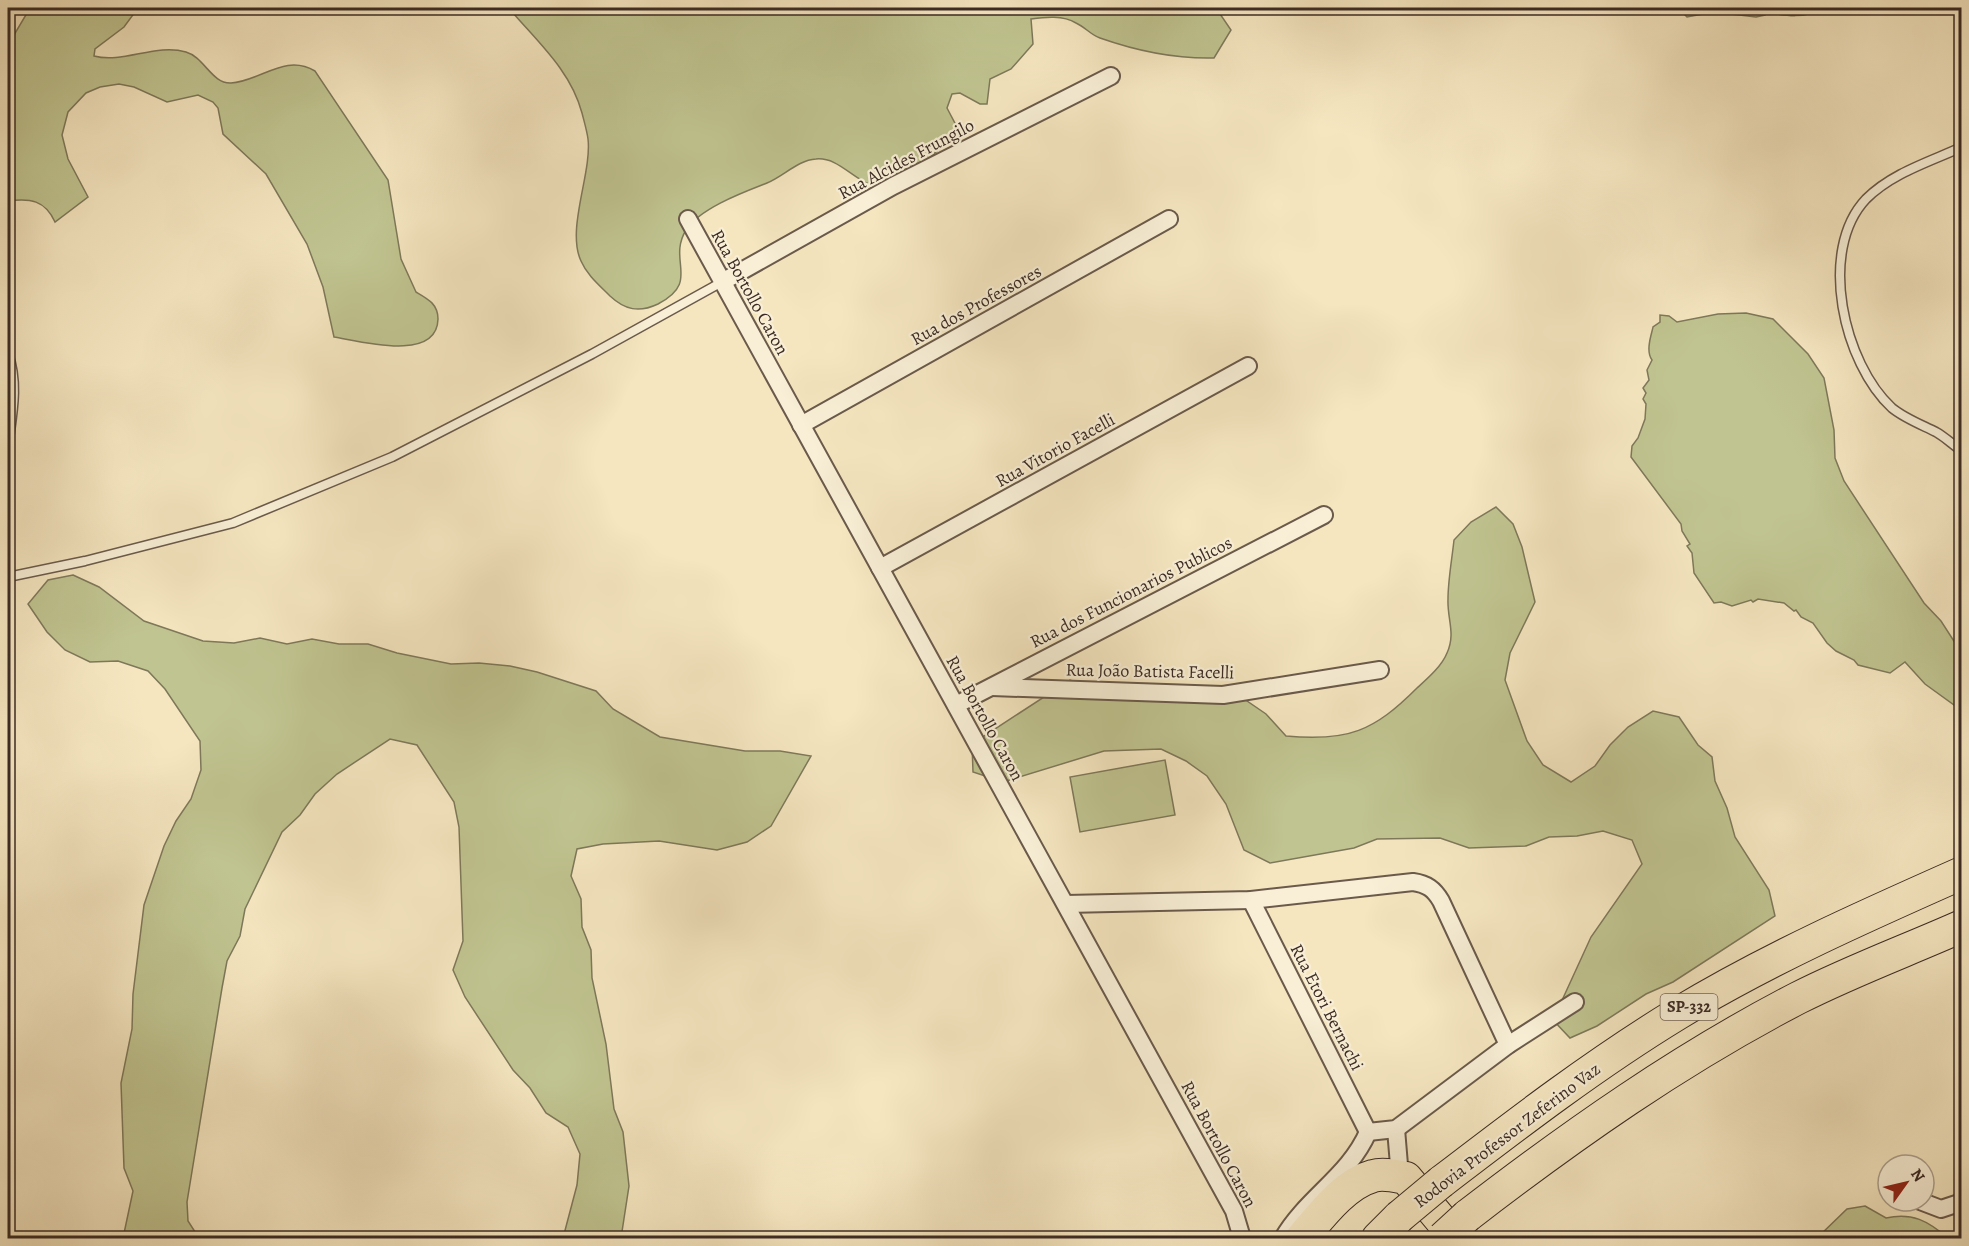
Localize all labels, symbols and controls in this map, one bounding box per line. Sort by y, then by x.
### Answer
street label: Rua Alcides Frungilo [834,113,978,205]
street label: Rua Bortollo Caron [706,225,794,359]
street label: Rua dos Professores [906,259,1046,351]
street label: Rua Vitorio Facelli [991,407,1119,493]
street label: Rua dos Funcionarios Publicos [1026,530,1236,654]
street label: Rua Bortollo Caron [941,651,1029,785]
street label: Rua João Batista Facelli [1066,658,1234,684]
street label: Rua Etori Bernachi [1285,939,1369,1075]
road number: SP-332 [1660,994,1718,1020]
street label: Rodovia Professor Zeferino Vaz [1409,1057,1605,1213]
street label: Rua Bortollo Caron [1176,1077,1263,1212]
north arrow [1876,1153,1936,1213]
text: N [1905,1164,1930,1186]

